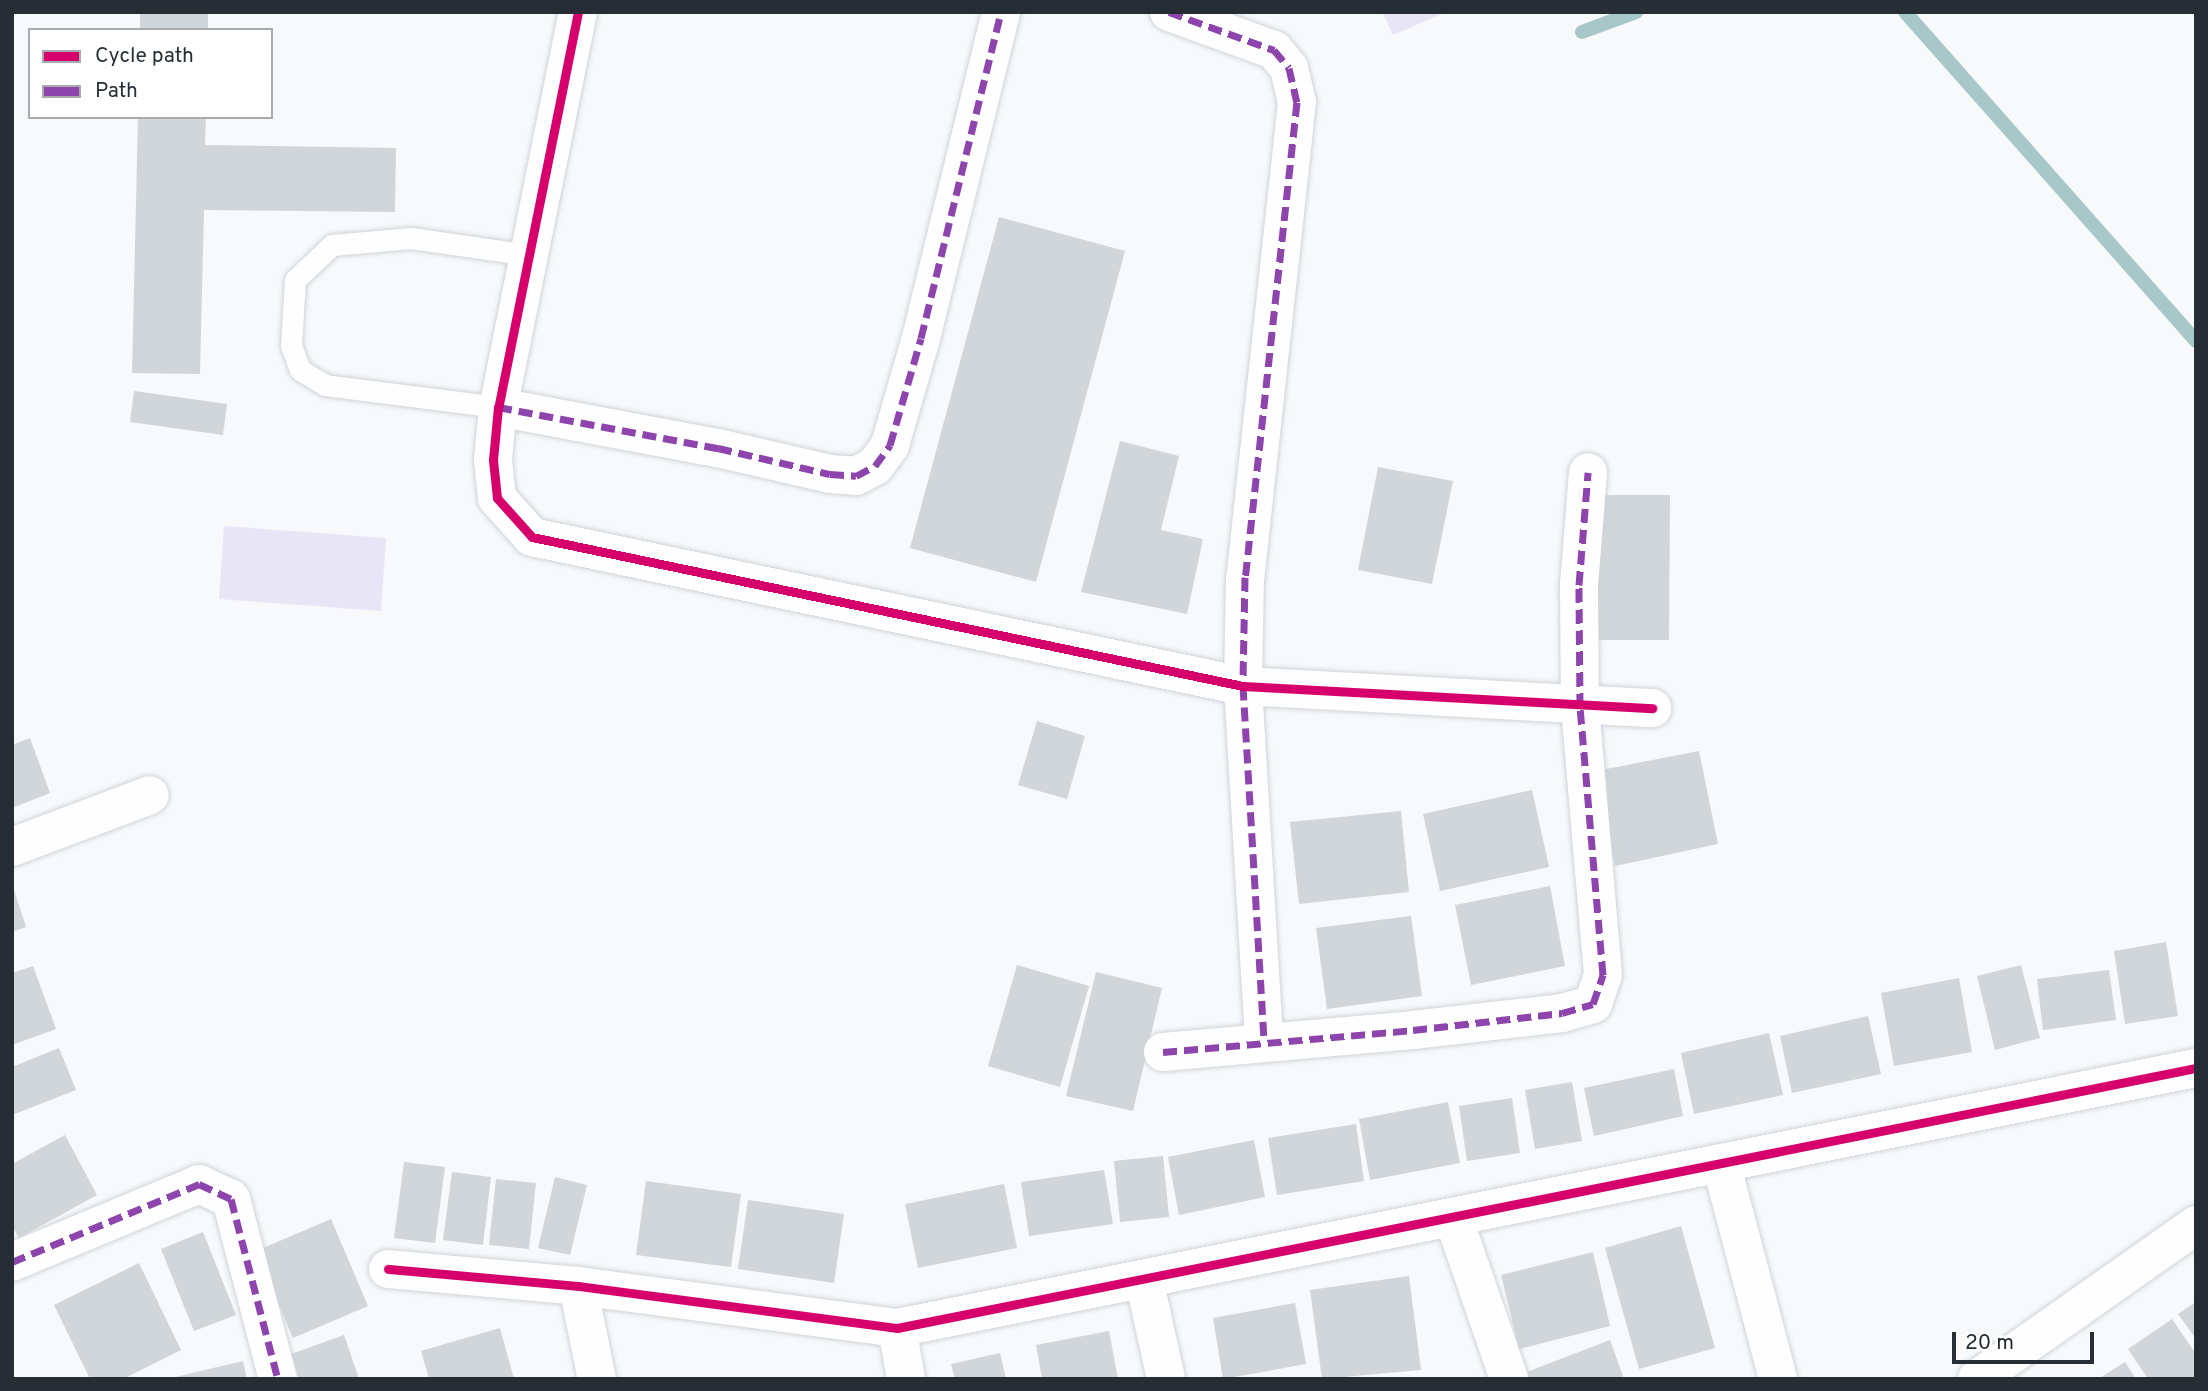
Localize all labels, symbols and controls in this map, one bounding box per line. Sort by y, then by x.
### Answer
legend [28,28,273,119]
text: Cycle path [95,43,194,70]
text: Path [95,78,138,105]
scale bar [1956,1318,2098,1362]
text: 20 m [1965,1330,2014,1357]

